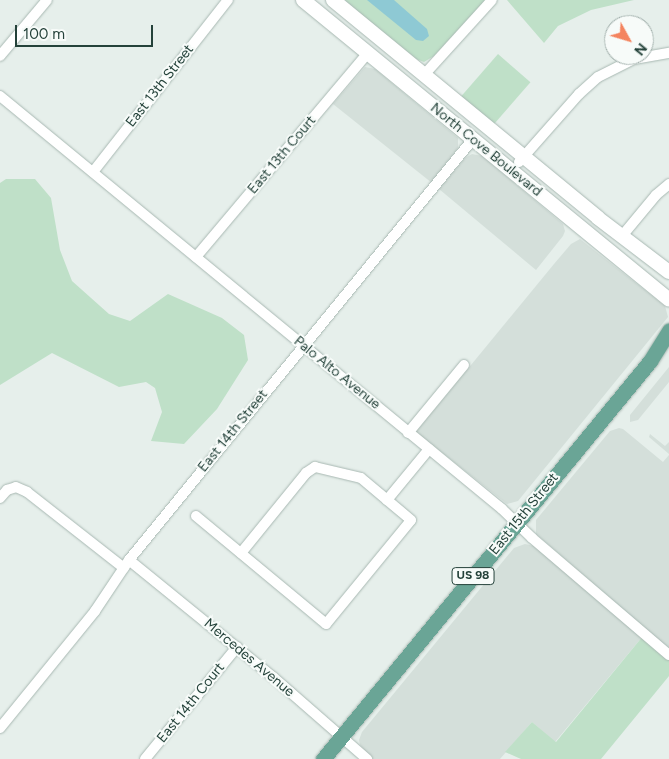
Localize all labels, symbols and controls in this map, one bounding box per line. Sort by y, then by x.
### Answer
scale bar [18,15,155,47]
north arrow [604,15,654,65]
text: 100 m [23,25,65,43]
text: N [630,40,650,59]
street label: East 13th Street [123,41,197,131]
street label: North Cove Boulevard [427,100,545,200]
street label: East 13th Court [244,113,320,197]
street label: Palo Alto Avenue [290,333,384,413]
street label: East 14th Street [195,386,271,476]
street label: East 15th Street [486,470,562,558]
road number: US 98 [450,566,496,586]
street label: Mercedes Avenue [200,615,298,701]
street label: East 14th Court [154,660,228,746]

